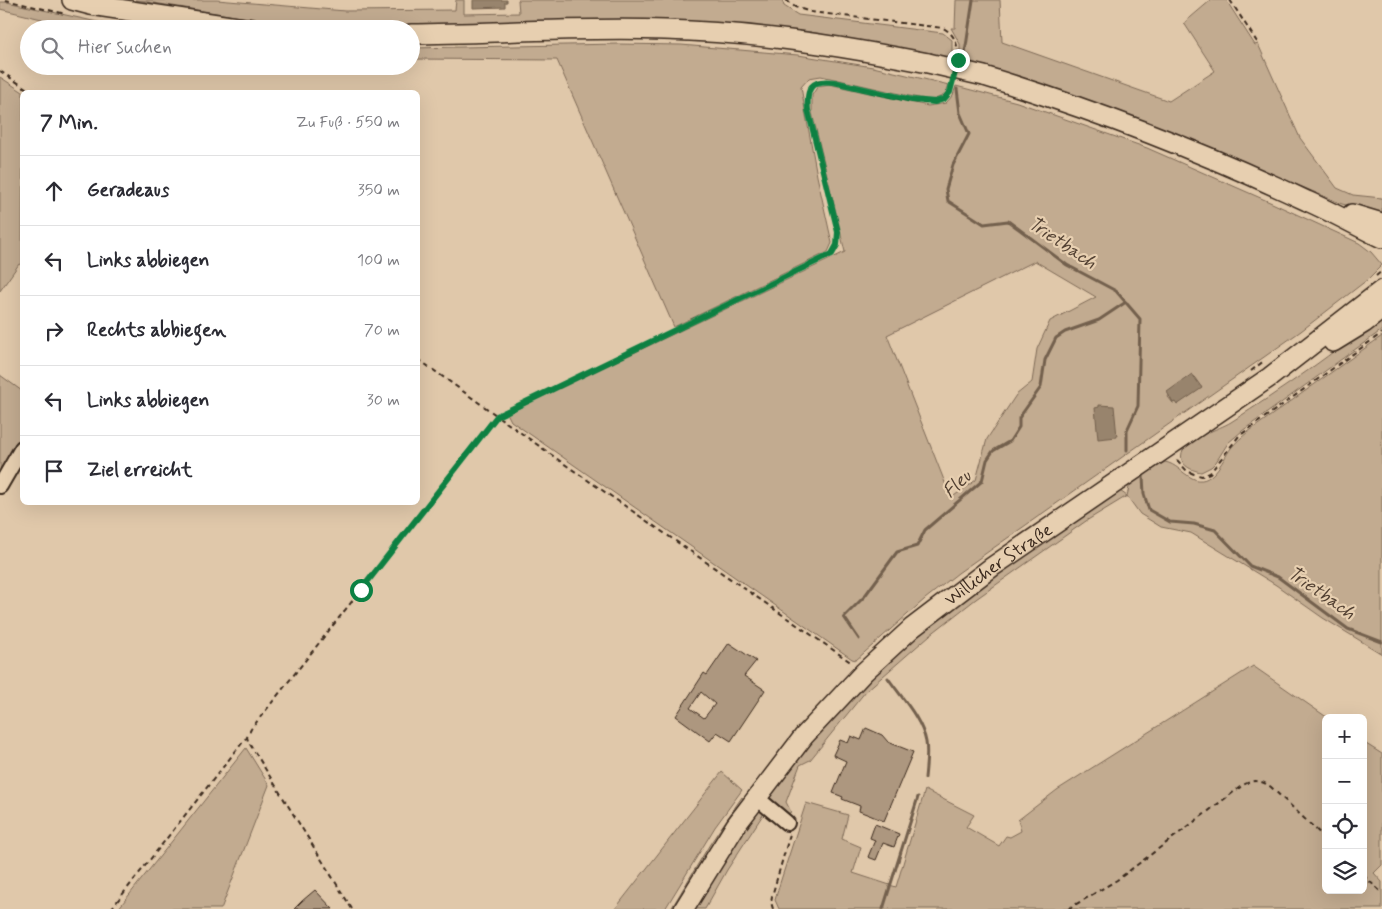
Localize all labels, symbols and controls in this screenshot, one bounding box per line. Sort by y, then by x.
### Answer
search box [20,20,420,75]
icon: search [38,34,66,62]
text: Hier suchen [78,35,172,60]
route end [947,49,970,72]
text: 7 Min. [40,109,98,137]
text: Zu Fuß · 550 m [296,112,400,133]
icon: ahead [40,177,68,205]
text: Geradeaus [87,178,169,203]
text: 350 m [358,180,400,201]
water label: Trietbach [1023,211,1102,276]
icon: left [40,247,68,275]
text: Links abbiegen [87,248,209,273]
text: 100 m [357,250,400,271]
icon: right [40,317,68,345]
text: Rechts abbiegen [87,318,226,343]
text: 70 m [364,320,400,341]
icon: left [40,387,68,415]
text: Links abbiegen [87,388,209,413]
text: 30 m [367,390,400,411]
icon: arrive [40,457,68,485]
text: Ziel erreicht [87,458,192,483]
water label: Fleu [937,463,978,504]
street label: Willicher Straße [940,518,1058,612]
water label: Trietbach [1282,561,1360,626]
route start [350,579,373,602]
map controls [1322,714,1367,894]
button: + [1322,714,1367,759]
button: − [1322,759,1367,804]
button: locate [1322,804,1367,849]
button: layers [1322,849,1367,894]

